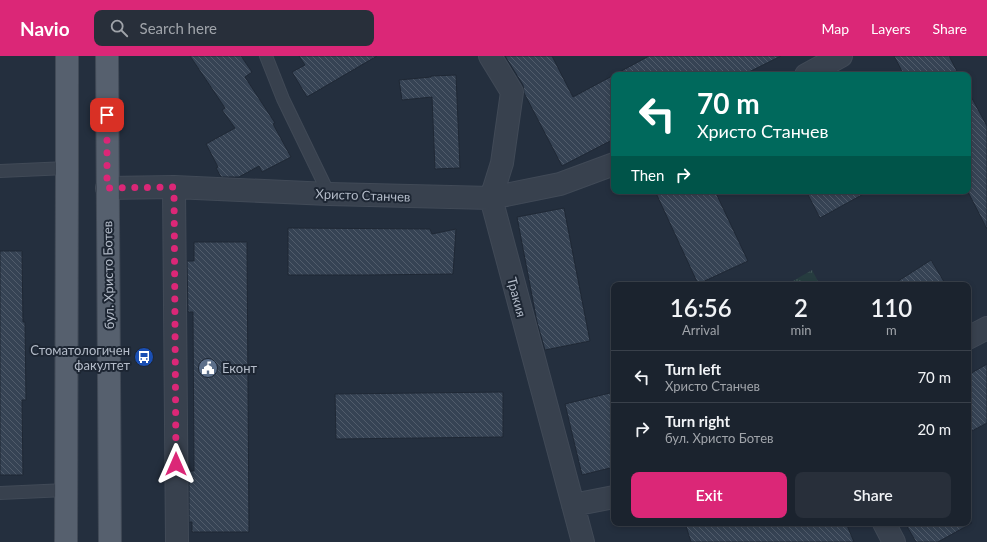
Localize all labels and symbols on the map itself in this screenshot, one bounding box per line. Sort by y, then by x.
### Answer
pin [90,98,124,132]
street label: Христо Станчев [315,185,411,205]
street label: бул. Христо Ботев [99,221,117,329]
street label: Тракия [504,275,530,319]
place label: Стоматологичен факултет [30,342,130,373]
bus stop icon: Стоматологичен факултет [133,346,155,368]
public building icon: Еконт [197,357,219,379]
place label: Еконт [222,360,257,376]
position arrow [155,443,197,485]

